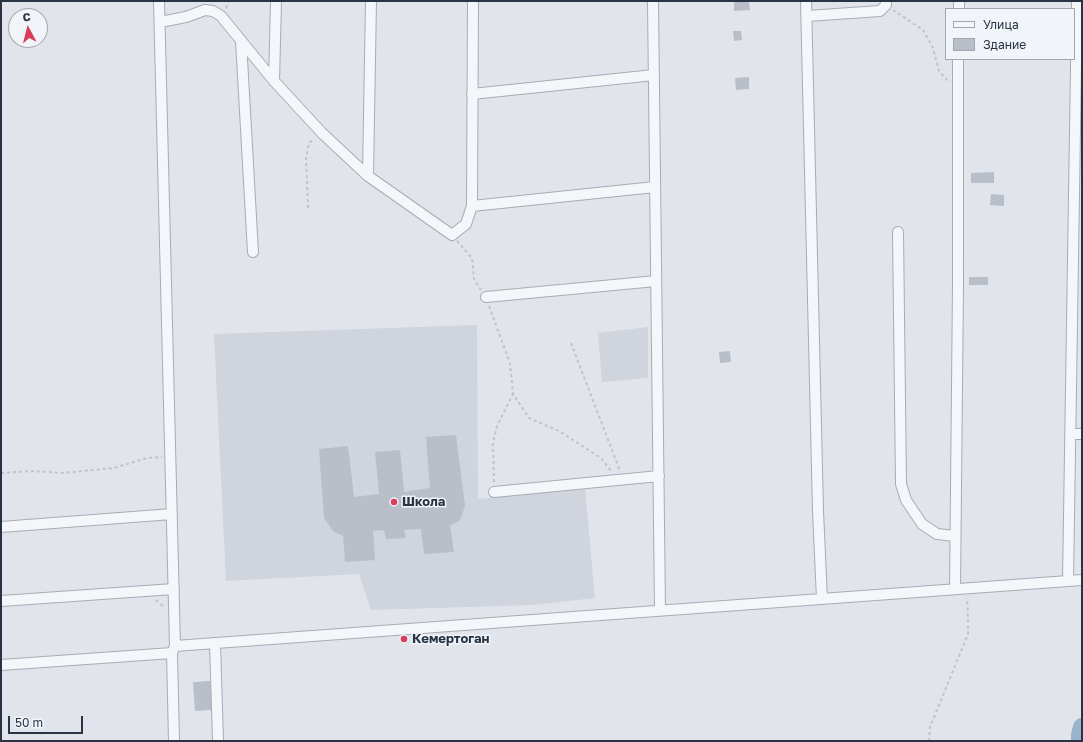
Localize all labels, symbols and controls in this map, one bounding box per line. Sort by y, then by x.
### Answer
north arrow [8,8,48,48]
legend [945,8,1075,60]
text: С [22,10,31,24]
text: Улица [983,17,1019,32]
text: Здание [983,37,1026,52]
place label: Школа [402,494,445,510]
marker: Школа [389,497,399,507]
place label: Кемертоган [412,631,489,647]
marker: Кемертоган [399,634,409,644]
scale bar [10,708,85,734]
text: 50 m [15,715,43,730]

